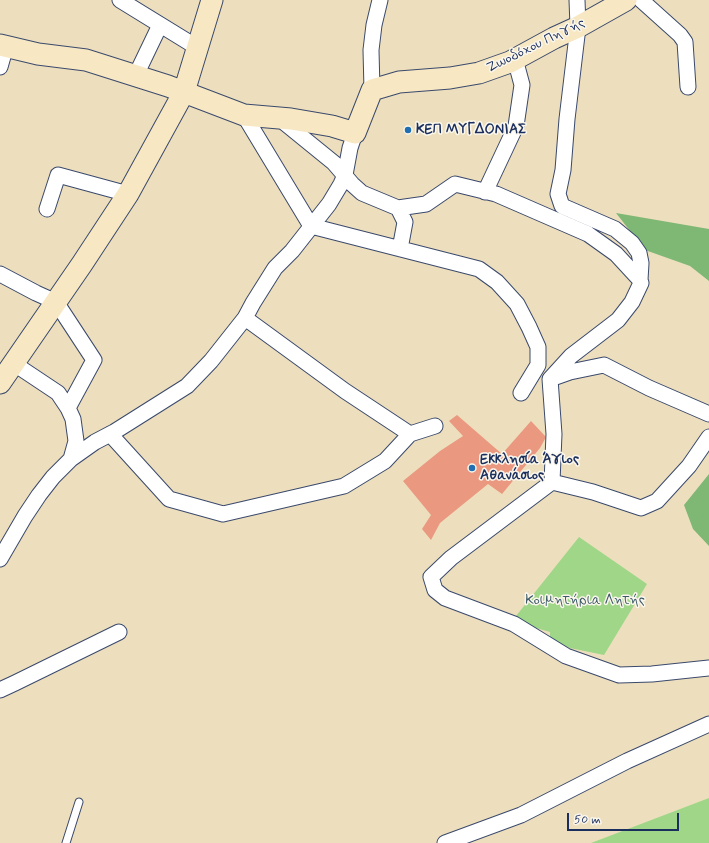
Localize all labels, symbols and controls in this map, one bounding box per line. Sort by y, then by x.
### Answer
street label: Ζωοδόχου Πηγής [484,15,588,77]
place label: ΚΕΠ ΜΥΓΔΟΝΙΑΣ [416,122,526,138]
marker: ΚΕΠ ΜΥΓΔΟΝΙΑΣ [403,125,413,135]
place label: Εκκλησία Άγιος Αθανάσιος [480,452,579,484]
marker: Εκκλησία Άγιος Αθανάσιος [467,463,477,473]
park label: Κοιμητήρια Λητής [525,593,645,609]
scale bar [569,805,681,831]
text: 50 m [574,812,601,828]

